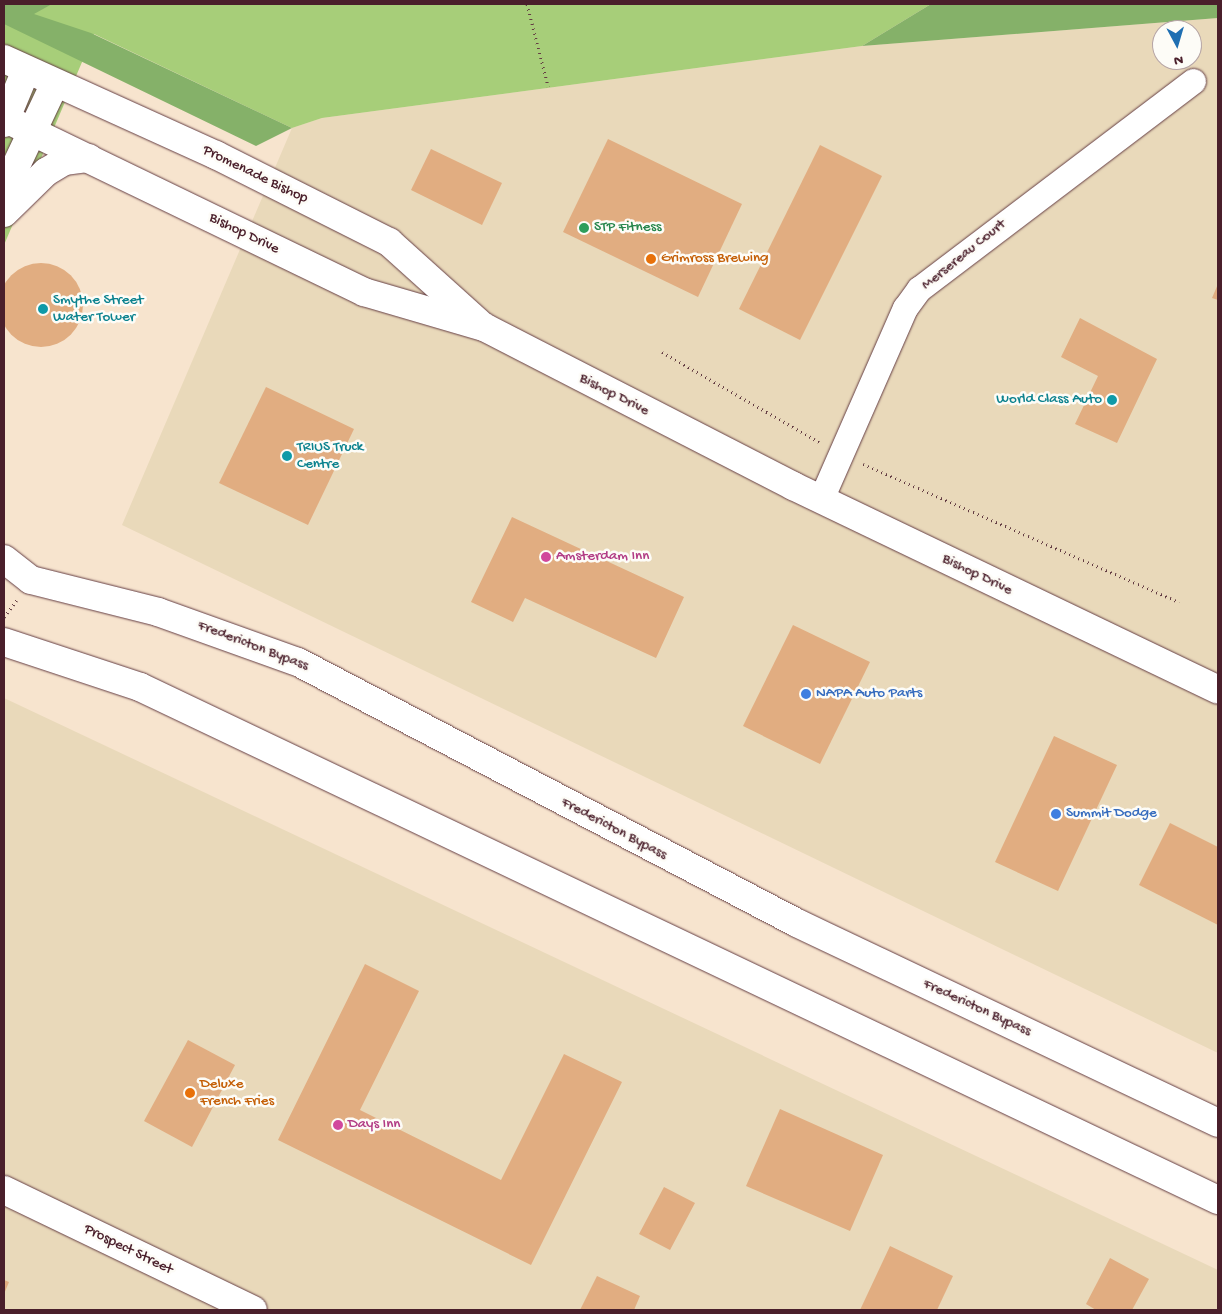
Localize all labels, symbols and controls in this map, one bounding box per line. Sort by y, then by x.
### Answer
north arrow [1152,20,1202,70]
text: N [1173,50,1184,68]
street label: Promenade Bishop [199,142,311,208]
street label: Bishop Drive [206,209,282,259]
street label: Mersereau Court [918,216,1010,294]
place label: STP Fitness [594,219,662,237]
marker: STP Fitness [578,222,590,234]
place label: Grimross Brewing [661,250,769,268]
marker: Grimross Brewing [645,253,657,265]
place label: Smythe Street Water Tower [53,291,143,326]
marker: Smythe Street Water Tower [37,303,49,315]
street label: Bishop Drive [576,370,652,420]
place label: World Class Auto [996,391,1102,409]
marker: World Class Auto [1106,394,1118,406]
place label: TRIUS Truck Centre [297,438,363,473]
marker: TRIUS Truck Centre [281,450,293,462]
place label: Amsterdam Inn [556,548,649,566]
street label: Bishop Drive [939,550,1015,600]
marker: Amsterdam Inn [540,551,552,563]
street label: Fredericton Bypass [195,617,311,675]
place label: NAPA Auto Parts [816,685,922,703]
marker: NAPA Auto Parts [800,688,812,700]
street label: Fredericton Bypass [558,794,670,864]
place label: Summit Dodge [1066,805,1157,823]
marker: Summit Dodge [1050,808,1062,820]
street label: Fredericton Bypass [920,975,1034,1041]
place label: Deluxe French Fries [200,1075,274,1110]
marker: Deluxe French Fries [184,1087,196,1099]
place label: Days Inn [348,1116,400,1134]
marker: Days Inn [332,1119,344,1131]
street label: Prospect Street [81,1221,175,1279]

